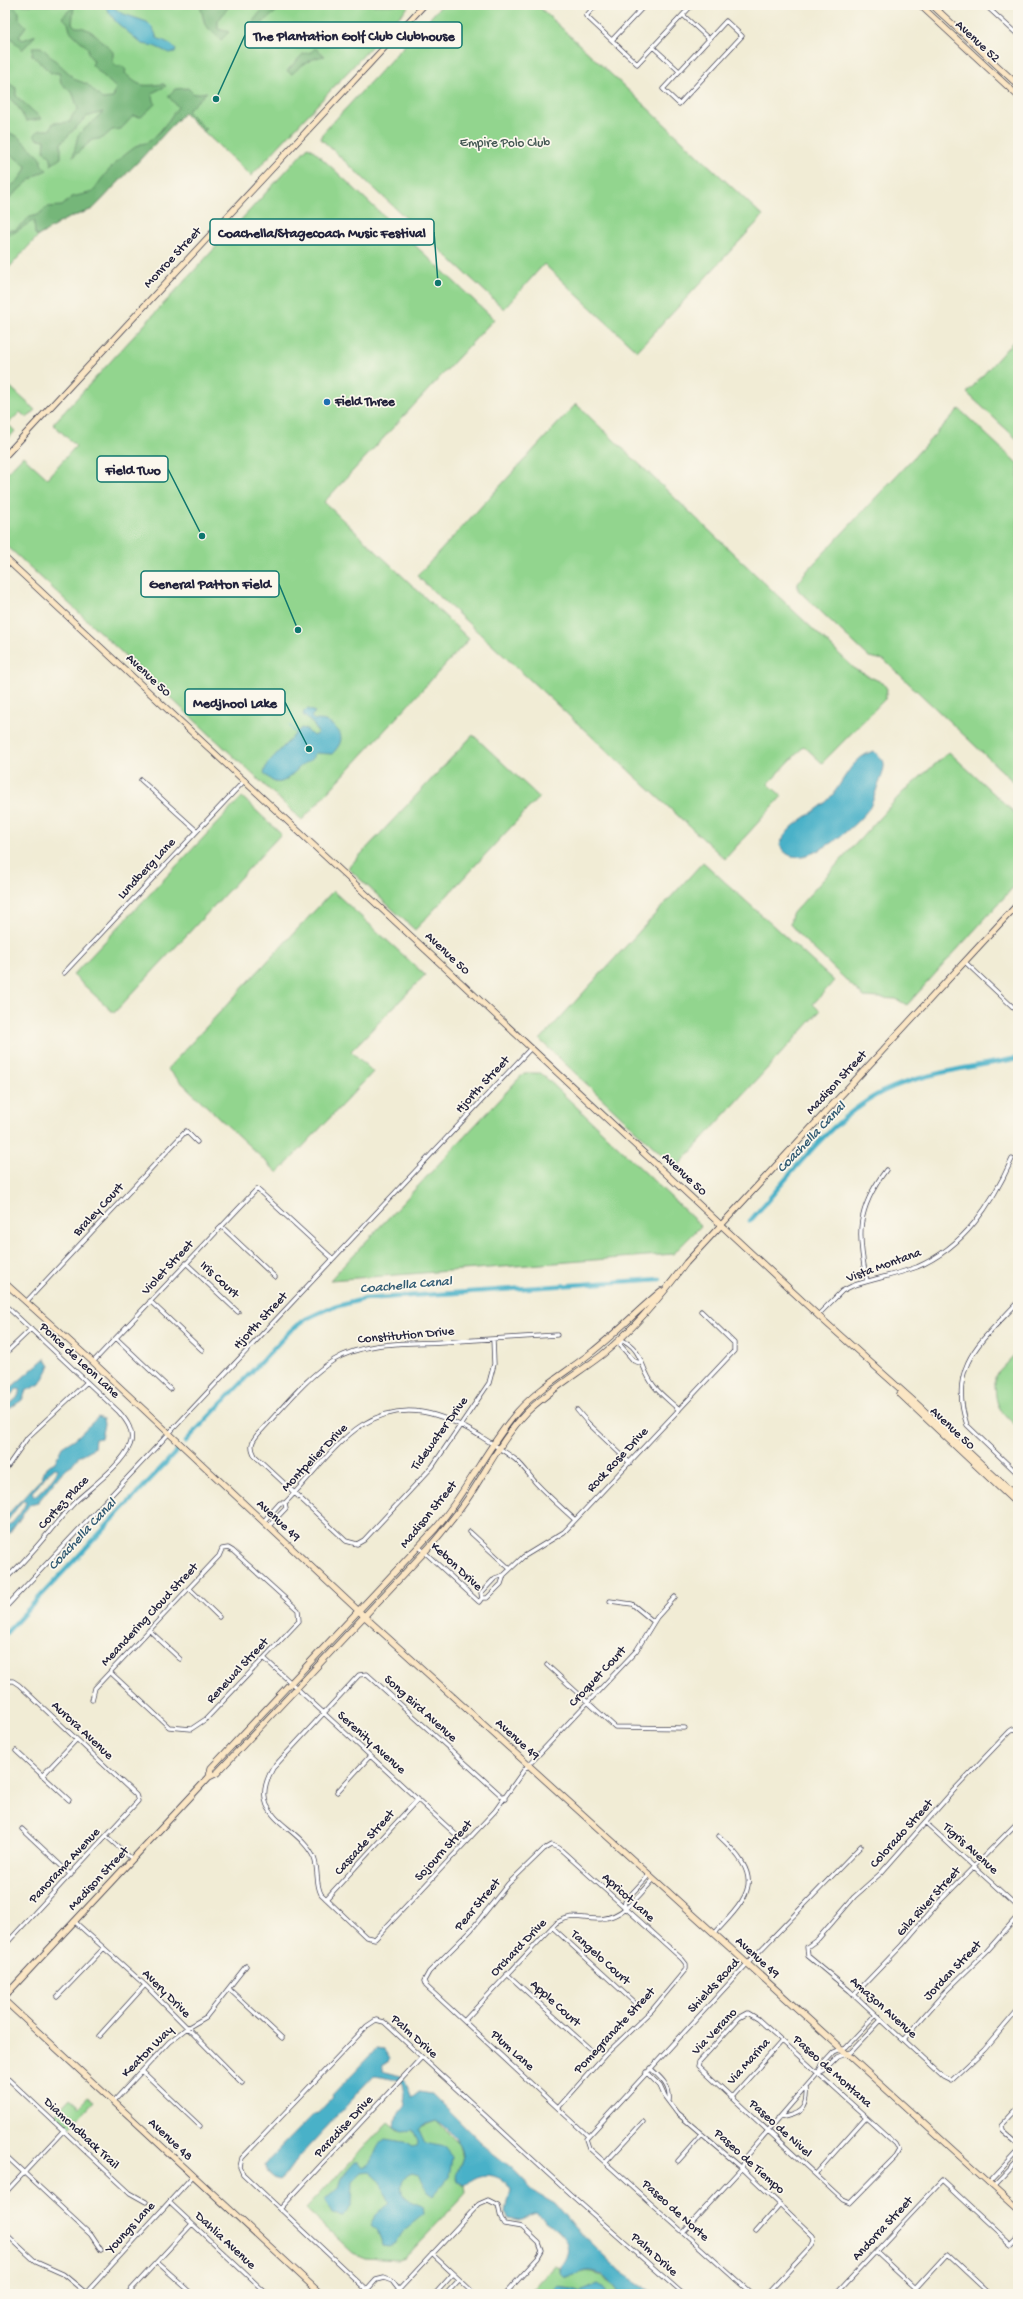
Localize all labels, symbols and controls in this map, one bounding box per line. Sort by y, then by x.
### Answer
street label: Avenue 52 [952,18,1003,67]
callout: The Plantation Golf Club Clubhouse [245,22,462,48]
text: The Plantation Golf Club Clubhouse [252,29,455,46]
park label: Empire Polo Club [460,136,550,151]
callout: Coachella/Stagecoach Music Festival [210,219,434,245]
street label: Monroe Street [141,223,206,292]
text: Coachella/Stagecoach Music Festival [217,226,426,243]
place label: Field Three [334,395,396,410]
marker: Field Three [322,397,332,407]
callout: Field Two [97,456,168,482]
text: Field Two [104,463,161,480]
callout: General Patton Field [141,571,279,597]
text: General Patton Field [149,577,273,594]
street label: Avenue 50 [122,651,174,701]
callout: Medjhool Lake [185,689,285,715]
text: Medjhool Lake [193,696,278,713]
street label: Lundberg Lane [115,835,179,903]
street label: Avenue 50 [421,929,473,979]
street label: Madison Street [804,1047,872,1118]
street label: Hjorth Street [453,1052,514,1117]
water label: Coachella Canal [774,1098,851,1177]
street label: Avenue 50 [658,1150,710,1200]
street label: Braley Court [70,1179,129,1240]
street label: Violet Street [138,1236,198,1299]
street label: Vista Montana [844,1245,924,1287]
street label: Iris Court [196,1258,243,1303]
water label: Coachella Canal [359,1273,454,1298]
street label: Hjorth Street [231,1288,292,1353]
street label: Ponce de Leon Lane [35,1319,122,1402]
street label: Constitution Drive [357,1324,455,1348]
street label: Tidewater Drive [408,1394,472,1475]
street label: Avenue 50 [926,1404,978,1454]
street label: Montpelier Drive [279,1421,351,1495]
street label: Rock Rose Drive [584,1424,652,1496]
street label: Cortez Place [35,1473,93,1533]
street label: Madison Street [397,1477,462,1552]
water label: Coachella Canal [45,1495,121,1575]
street label: Avenue 49 [253,1497,304,1546]
street label: Kebon Drive [427,1539,485,1595]
street label: Meandering Cloud Street [98,1559,203,1670]
street label: Renewal Street [204,1634,273,1707]
street label: Croquet Court [566,1642,631,1710]
street label: Song Bird Avenue [380,1672,460,1746]
street label: Aurora Avenue [48,1699,116,1764]
street label: Serenity Avenue [334,1708,409,1778]
street label: Avenue 49 [492,1716,543,1764]
street label: Colorado Street [867,1795,938,1871]
street label: Cascade Street [332,1806,399,1879]
street label: Sojourn Street [412,1816,477,1885]
street label: Tigris Avenue [938,1819,1001,1878]
street label: Panorama Avenue [25,1825,104,1908]
street label: Madison Street [66,1843,134,1914]
street label: Gila River Street [894,1863,965,1940]
street label: Apricot Lane [598,1870,658,1926]
street label: Pear Street [451,1875,505,1935]
street label: Orchard Drive [488,1916,551,1980]
street label: Tangelo Court [566,1927,634,1990]
street label: Avenue 49 [732,1934,783,1982]
street label: Jordan Street [921,1937,986,2004]
street label: Shields Road [685,1955,744,2016]
street label: Avery Drive [139,1967,194,2022]
street label: Amazon Avenue [846,1974,920,2042]
street label: Apple Court [527,1977,585,2032]
street label: Pomegranate Street [571,1984,660,2078]
street label: Via Verano [688,2005,741,2059]
street label: Palm Drive [387,2011,441,2062]
street label: Keaton Way [119,2023,177,2081]
street label: Plum Lane [486,2027,537,2075]
street label: Paseo de Montana [789,2032,875,2112]
street label: Via Marina [724,2035,774,2089]
street label: Paradise Drive [311,2093,377,2162]
street label: Diamondback Trail [39,2094,122,2173]
street label: Paseo de Nivel [745,2096,815,2161]
street label: Avenue 48 [145,2116,195,2164]
street label: Paseo de Tiempo [710,2126,788,2198]
street label: Paseo de Norte [638,2176,712,2245]
street label: Andorra Street [849,2193,918,2264]
street label: Youngs Lane [103,2199,159,2258]
street label: Dahlia Avenue [191,2208,259,2273]
street label: Palm Drive [627,2229,681,2280]

